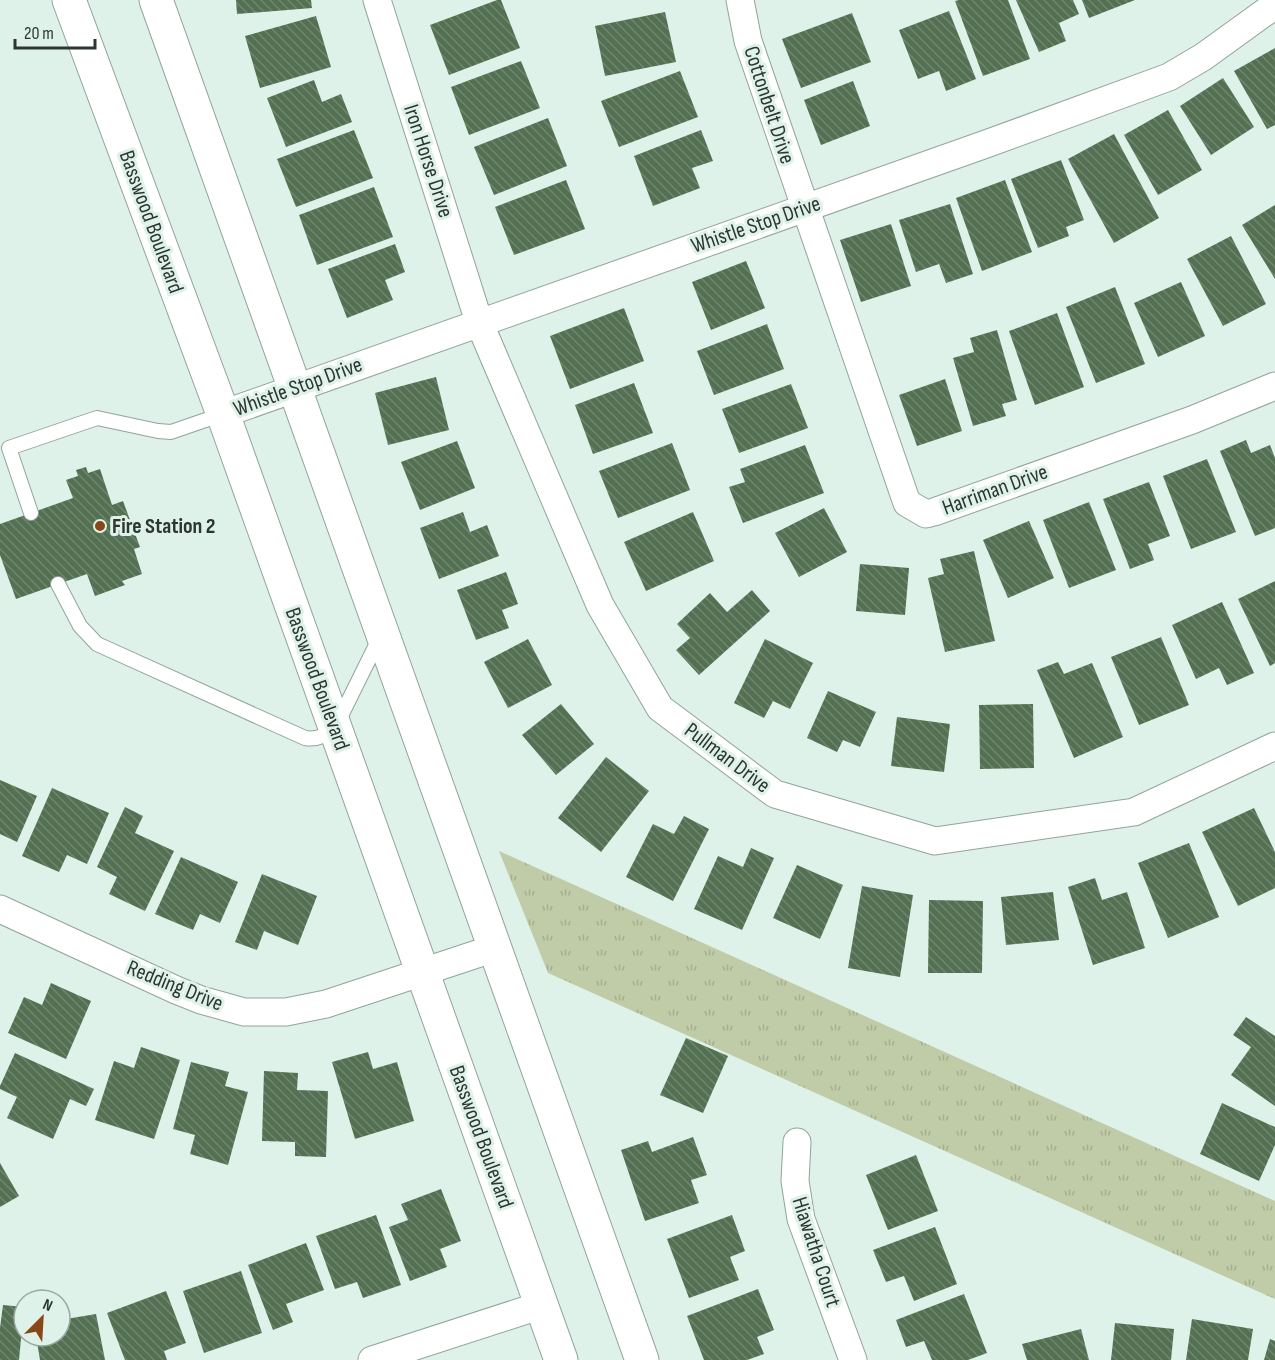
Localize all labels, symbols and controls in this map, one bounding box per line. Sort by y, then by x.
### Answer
scale bar [15,12,94,50]
text: 20 m [24,23,54,44]
street label: Cottonbelt Drive [737,43,801,167]
street label: Iron Horse Drive [397,101,459,221]
street label: Basswood Boulevard [113,147,189,297]
street label: Whistle Stop Drive [688,190,824,260]
street label: Whistle Stop Drive [230,351,366,423]
street label: Harriman Drive [939,458,1051,522]
place label: Fire Station 2 [112,513,215,540]
marker: Fire Station 2 [93,519,107,533]
street label: Basswood Boulevard [279,604,355,754]
street label: Pullman Drive [679,717,775,799]
street label: Redding Drive [123,955,227,1017]
street label: Basswood Boulevard [443,1062,519,1212]
street label: Hiawatha Court [785,1193,847,1311]
north arrow [12,1288,72,1348]
text: N [40,1295,55,1316]

